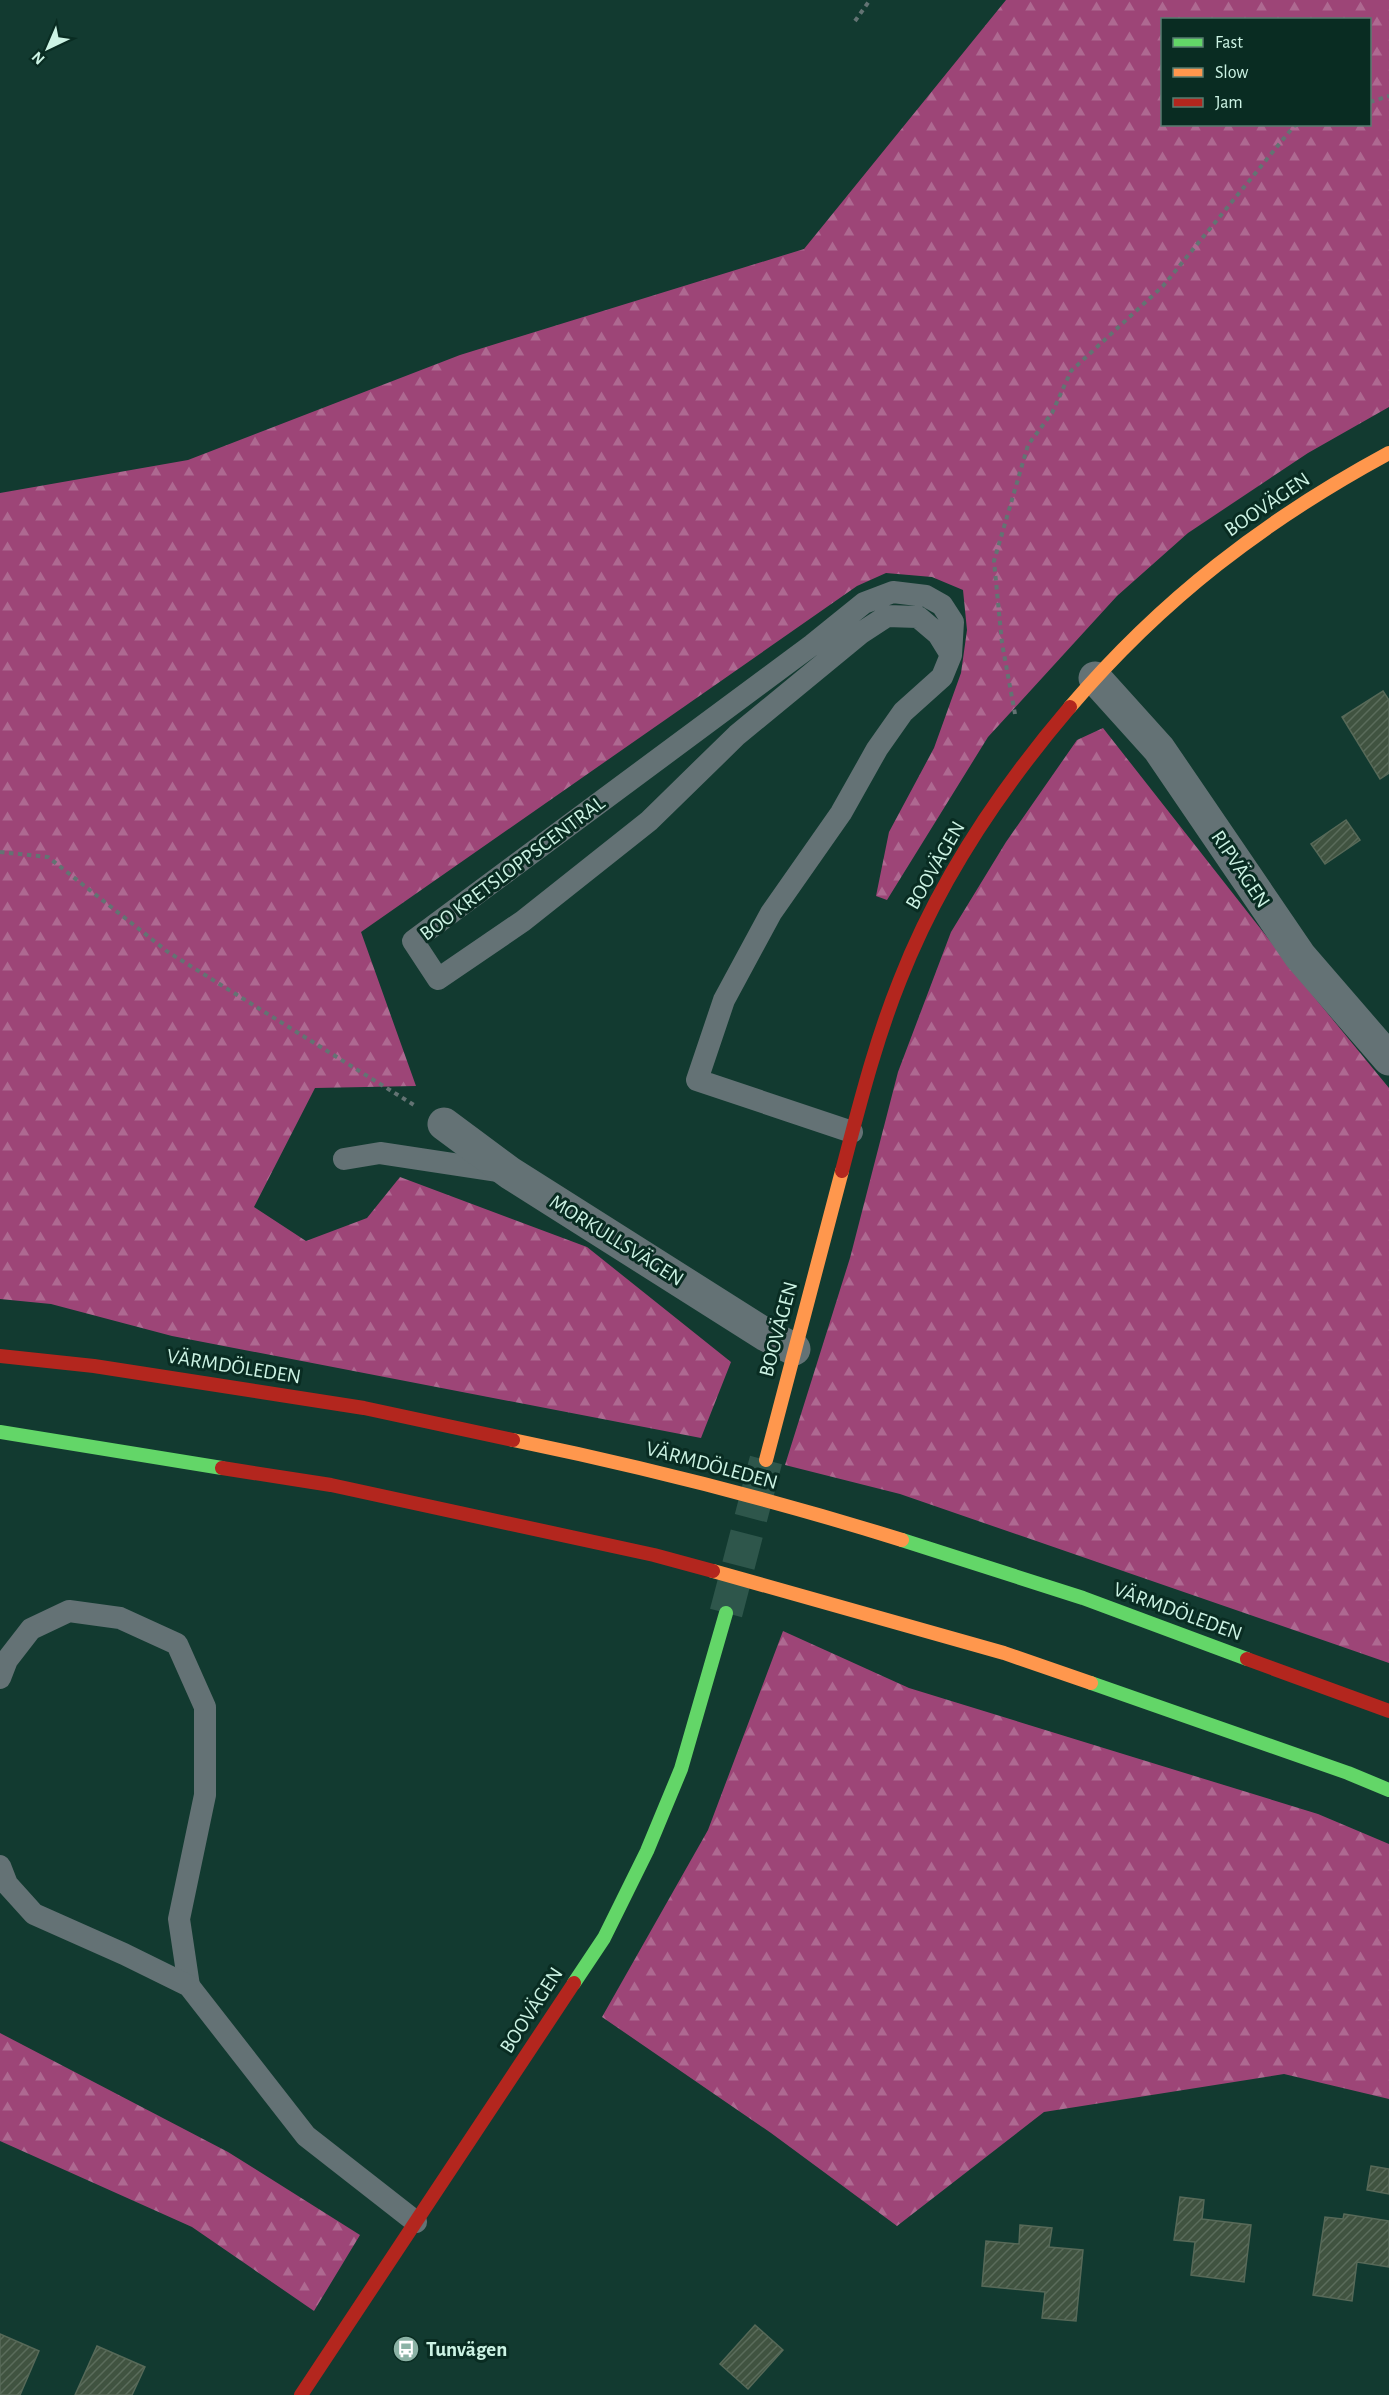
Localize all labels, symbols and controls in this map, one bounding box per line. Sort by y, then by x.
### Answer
north arrow [18,18,78,78]
legend [1161,18,1371,126]
text: Fast [1215,34,1243,52]
text: N [29,48,48,68]
text: Slow [1215,64,1248,82]
text: Jam [1215,94,1243,112]
street label: BOOVÄGEN [1220,468,1314,540]
street label: BOO KRETSLOPPSCENTRAL [416,792,609,945]
street label: BOOVÄGEN [901,817,969,913]
street label: RIPVÄGEN [1207,826,1275,912]
street label: MORKULLSVÄGEN [546,1190,688,1290]
street label: BOOVÄGEN [755,1279,801,1379]
street label: VÄRMDÖLEDEN [165,1345,303,1387]
street label: VÄRMDÖLEDEN [644,1437,780,1493]
street label: VÄRMDÖLEDEN [1111,1577,1245,1645]
street label: BOOVÄGEN [495,1963,567,2057]
bus stop icon: Tunvägen [391,2334,421,2364]
place label: Tunvägen [426,2339,507,2360]

